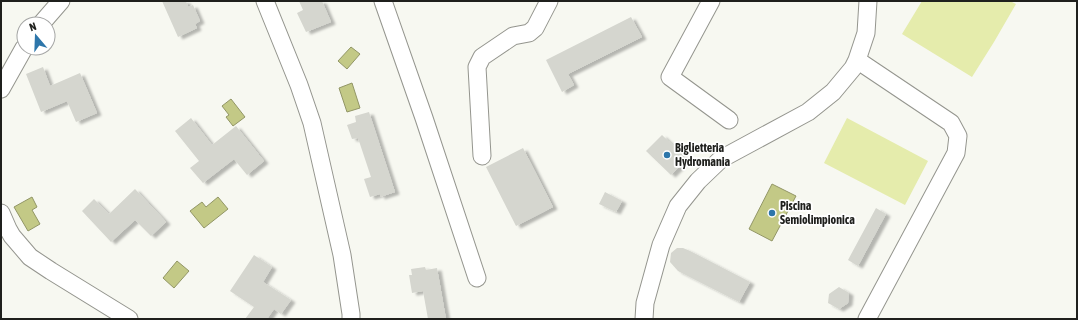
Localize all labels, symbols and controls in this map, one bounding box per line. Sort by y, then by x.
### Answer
north arrow [16,16,56,56]
text: N [28,20,38,33]
place label: Biglietteria Hydromania [675,141,730,169]
marker: Biglietteria Hydromania [662,150,672,160]
place label: Piscina Semiolimpionica [780,199,855,227]
marker: Piscina Semiolimpionica [767,208,777,218]

